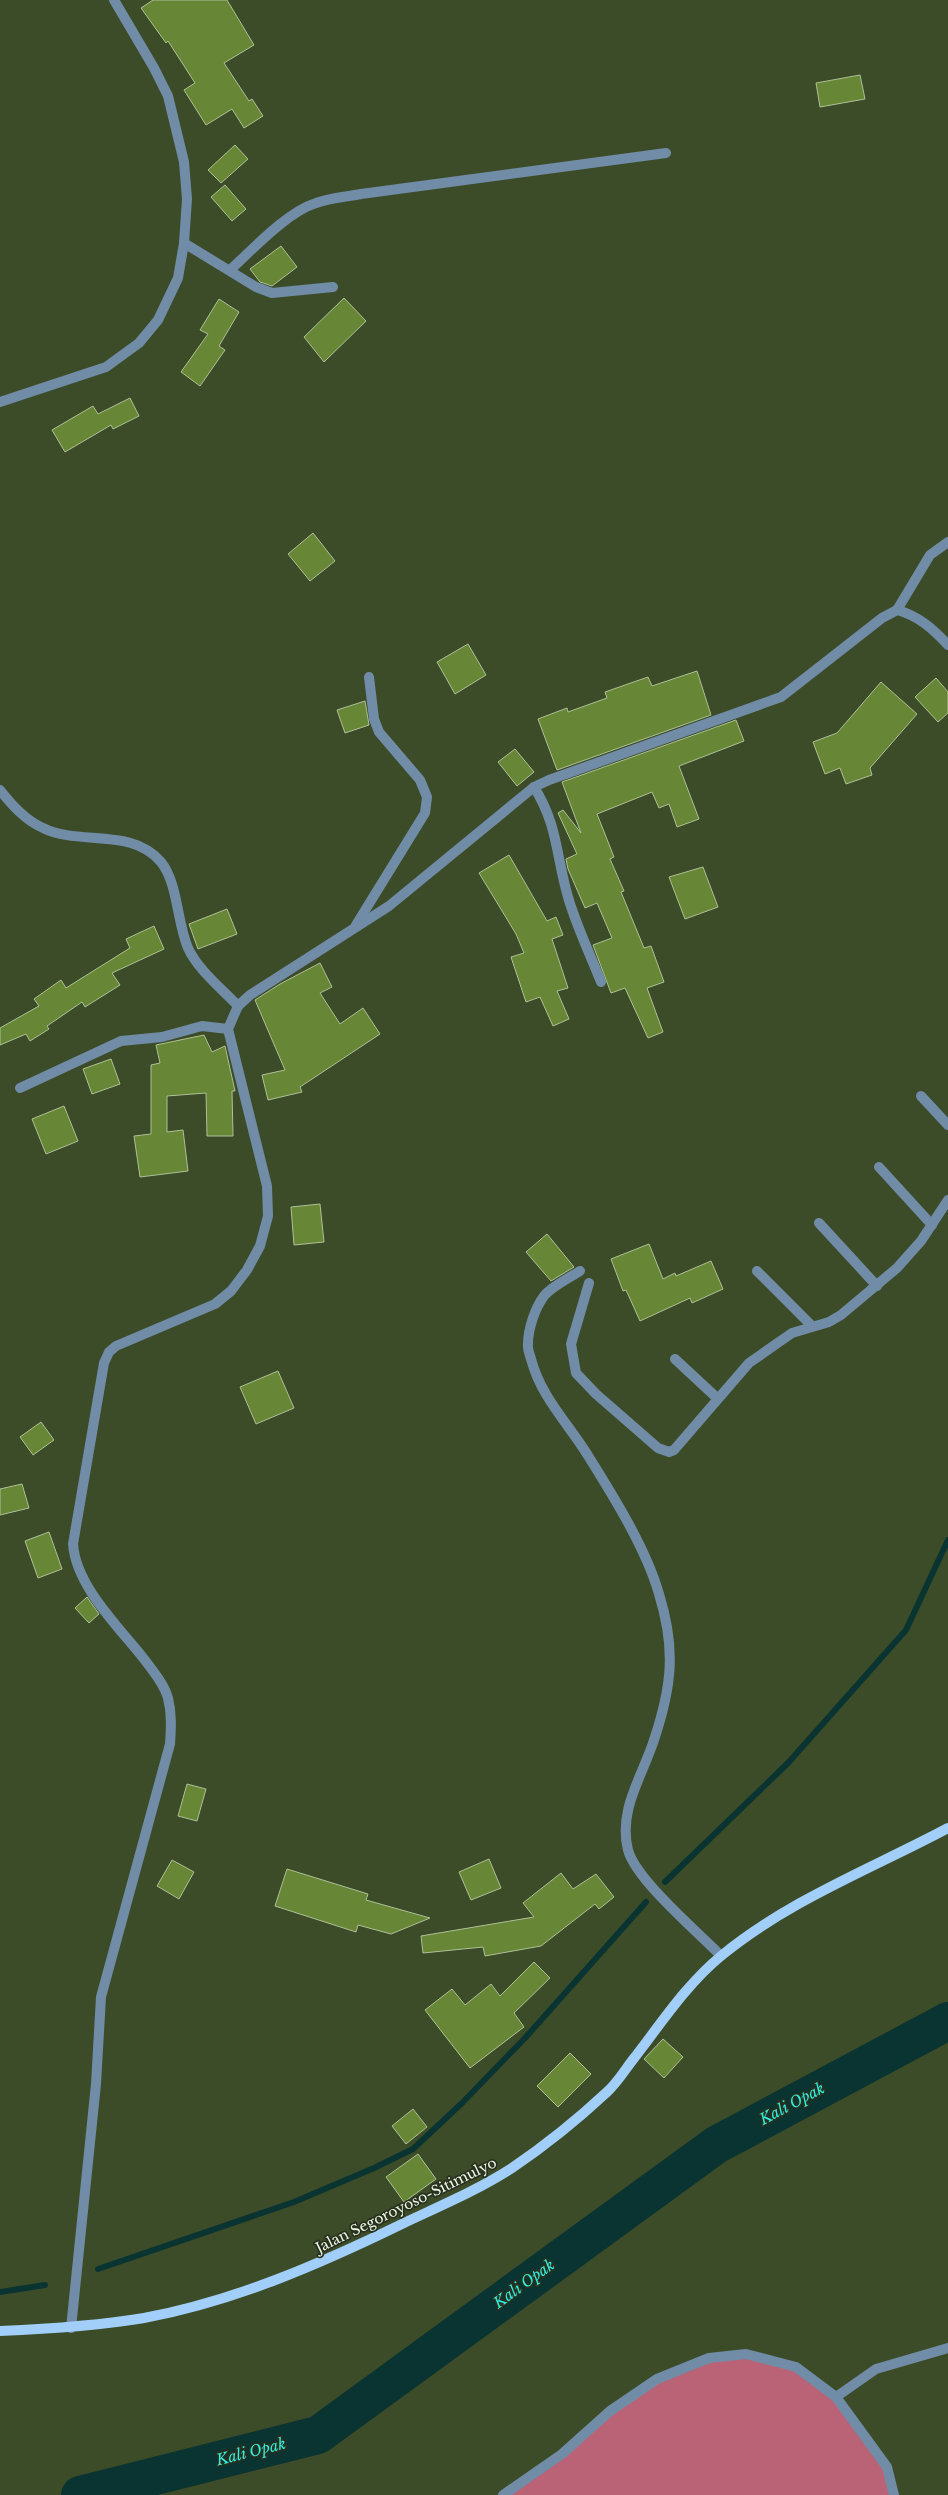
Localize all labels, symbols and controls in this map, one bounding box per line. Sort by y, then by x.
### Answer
water label: Kali Opak [755,2078,828,2129]
street label: Jalan Segoroyoso-Sitimulyo [311,2153,499,2258]
water label: Kali Opak [489,2255,558,2313]
water label: Kali Opak [213,2434,288,2470]

